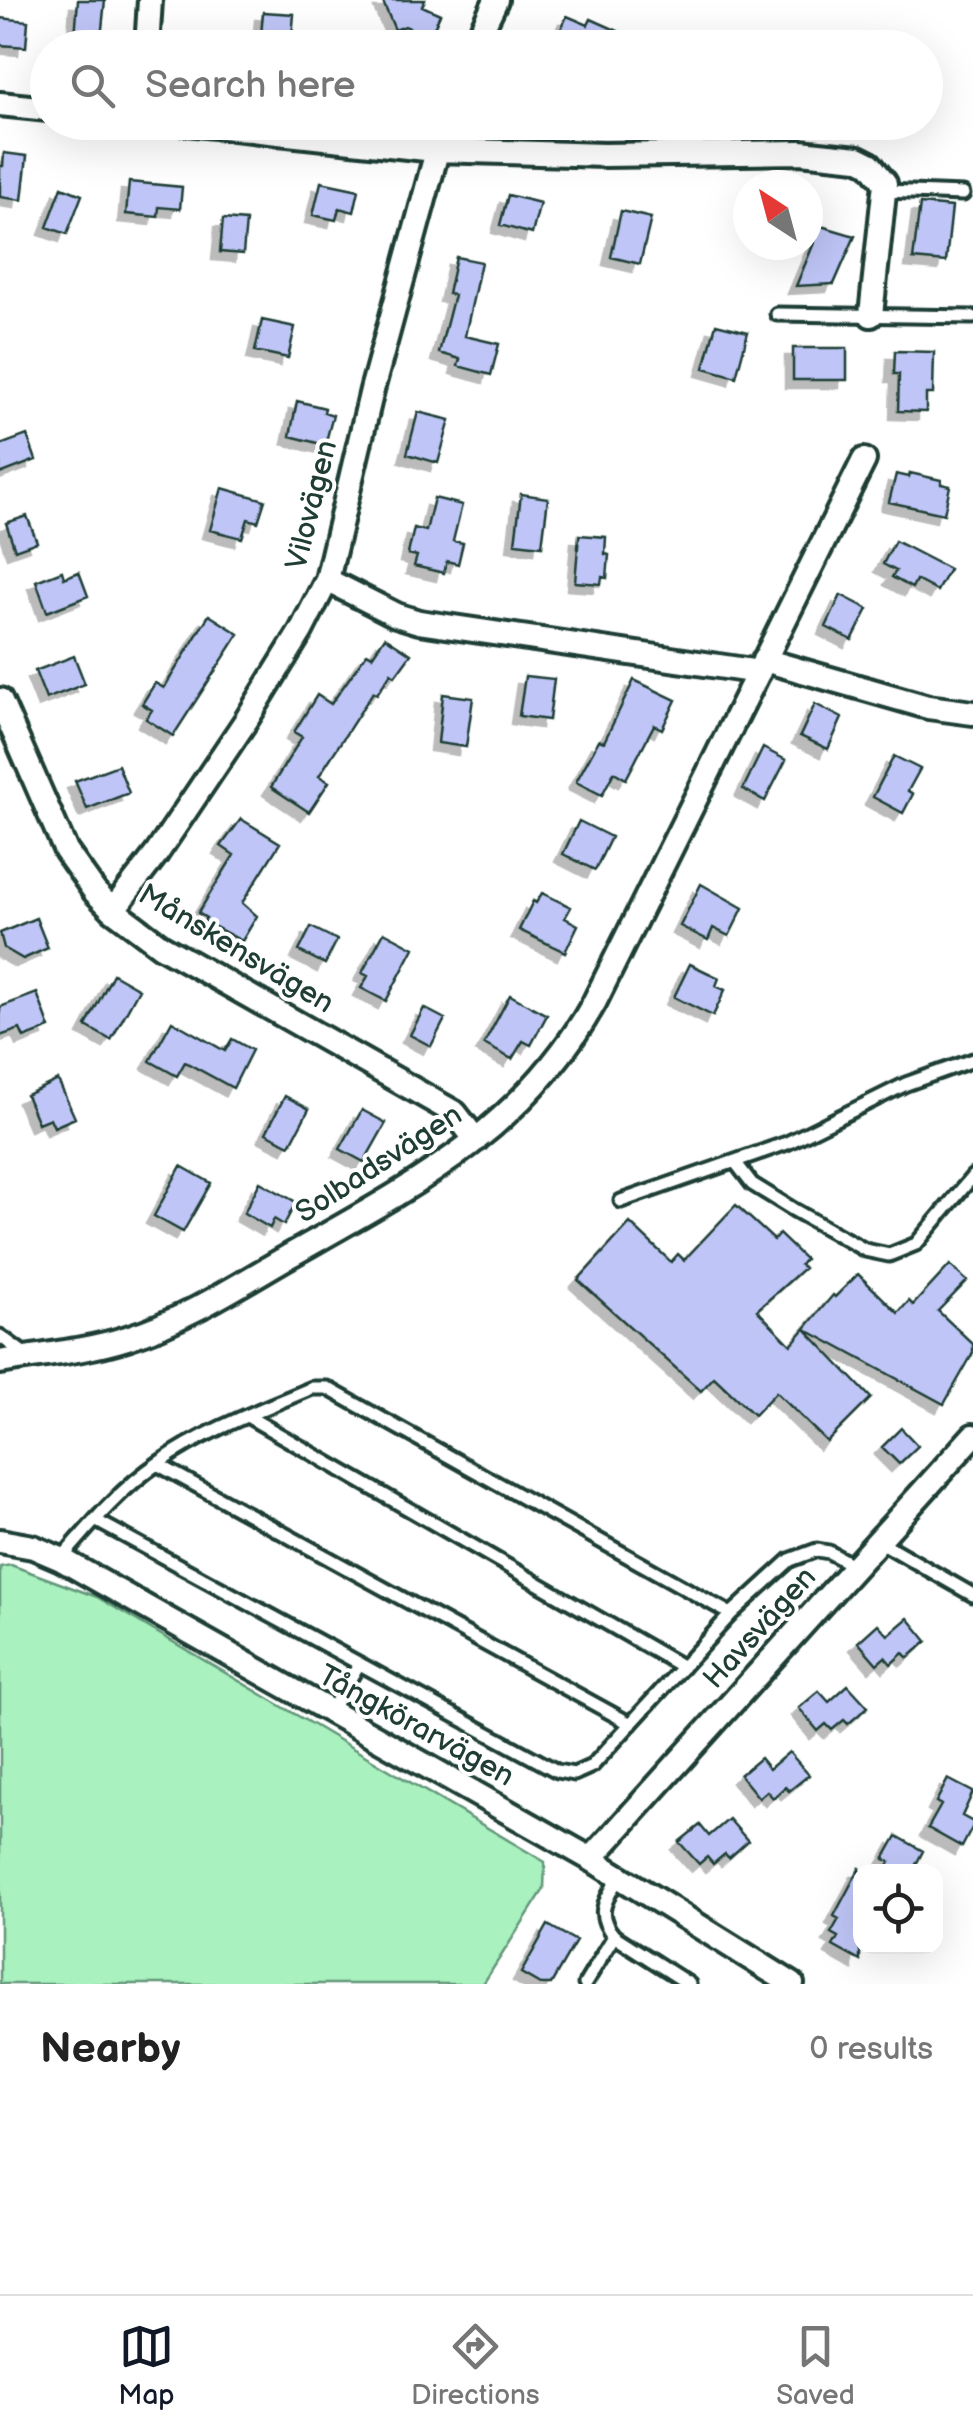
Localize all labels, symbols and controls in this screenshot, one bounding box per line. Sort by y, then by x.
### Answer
search box [30,30,943,140]
icon: search [65,58,120,113]
text: Search here [145,63,356,108]
north arrow [733,170,823,260]
street label: Vilovägen [279,437,345,573]
street label: Månskensvägen [132,877,340,1021]
street label: Solbadsvägen [289,1097,469,1231]
street label: Havsvägen [696,1560,824,1696]
street label: Tångkörarvägen [312,1657,520,1795]
map controls [853,1864,943,1954]
button: locate [853,1864,943,1954]
text: Nearby [40,2024,180,2075]
text: 0 results [810,2030,933,2069]
tab: Map [118,2319,175,2412]
tab: Directions [411,2319,540,2412]
tab: Saved [776,2319,855,2412]

